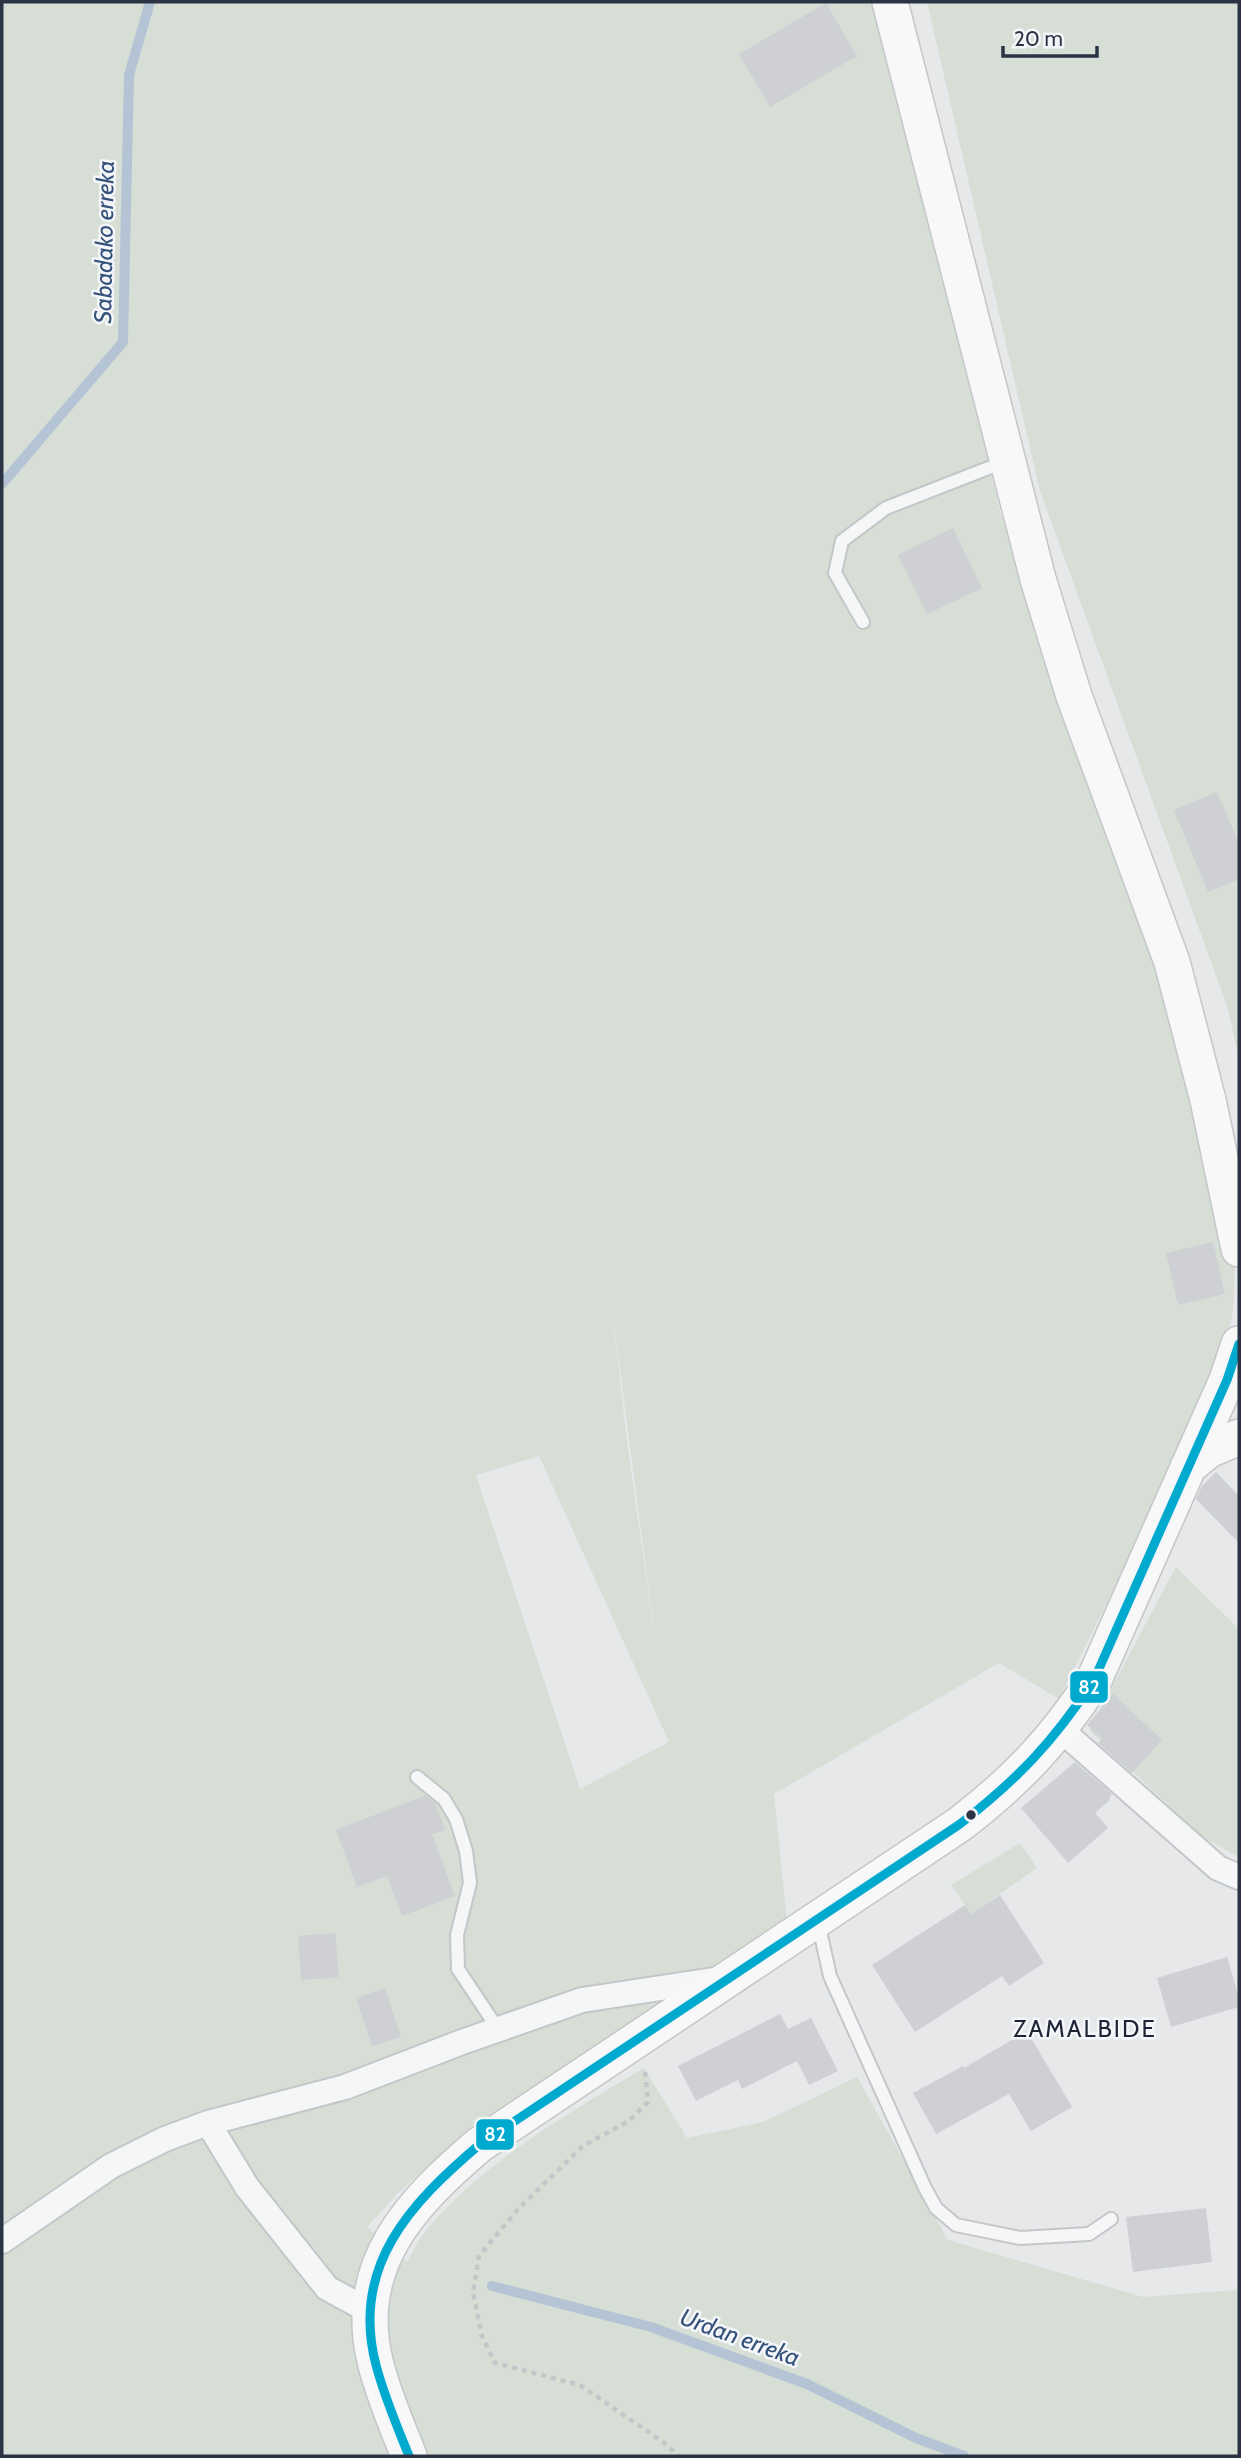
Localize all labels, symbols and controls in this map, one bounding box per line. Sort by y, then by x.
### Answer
scale bar [1003,14,1098,58]
text: 20 m [1014,26,1063,51]
water label: Sabadako erreka [88,160,120,324]
line badge: 82 [1069,1670,1109,1704]
text: 82 [1078,1676,1100,1699]
unlabelled marker [964,1808,978,1822]
district label: ZAMALBIDE [1013,2014,1157,2043]
line badge: 82 [475,2118,515,2151]
text: 82 [484,2123,506,2146]
water label: Urdan erreka [676,2302,804,2372]

